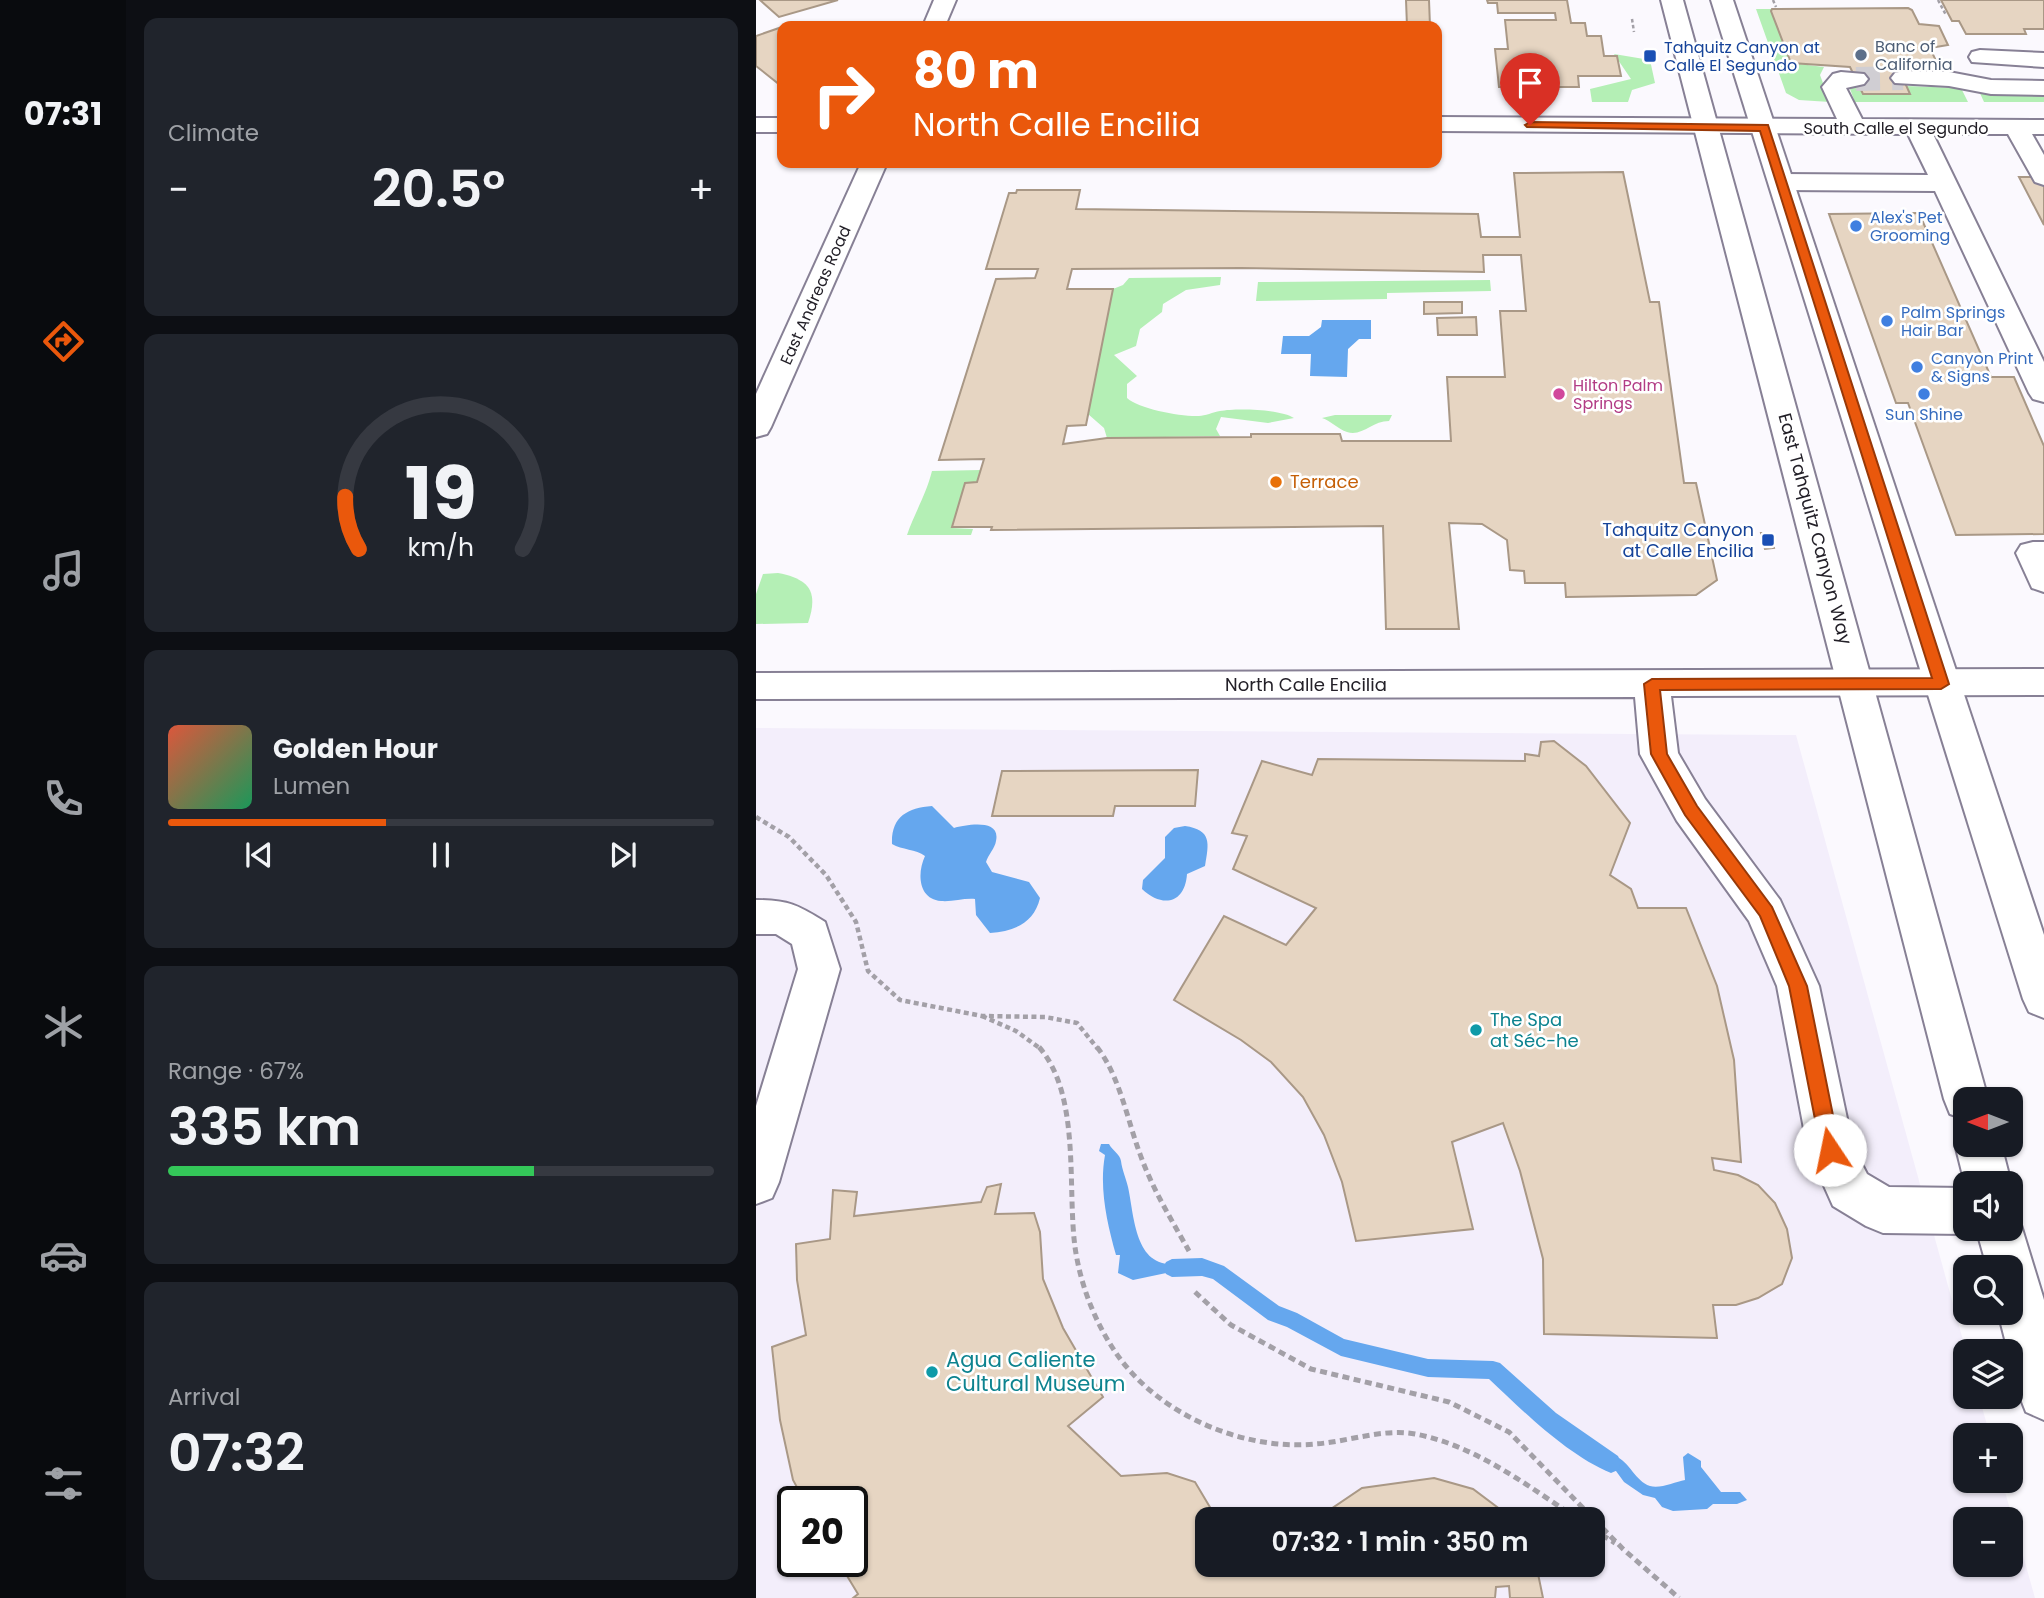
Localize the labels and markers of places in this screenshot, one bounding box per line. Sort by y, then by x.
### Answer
place label: Banc of California [1875,35,1953,76]
place label: Tahquitz Canyon at Calle El Segundo [1664,36,1820,77]
marker: Banc of California [1853,47,1869,63]
marker: Tahquitz Canyon at Calle El Segundo [1642,48,1658,64]
pin [1500,53,1560,125]
place label: Alex's Pet Grooming [1870,206,1950,247]
marker: Alex's Pet Grooming [1848,218,1864,234]
place label: Palm Springs Hair Bar [1901,301,2005,342]
marker: Palm Springs Hair Bar [1879,313,1895,329]
place label: Canyon Print & Signs [1931,347,2034,388]
marker: Canyon Print & Signs [1909,359,1925,375]
place label: Hilton Palm Springs [1573,374,1663,415]
marker: Hilton Palm Springs [1551,386,1567,402]
marker: Sun Shine [1916,386,1932,402]
place label: Sun Shine [1885,403,1963,426]
place label: Terrace [1290,469,1359,494]
marker: Terrace [1268,474,1284,490]
place label: Tahquitz Canyon at Calle Encilia [1602,517,1754,563]
marker: Tahquitz Canyon at Calle Encilia [1760,532,1776,548]
place label: The Spa at Séc-he [1490,1007,1579,1053]
marker: The Spa at Séc-he [1468,1022,1484,1038]
place label: Agua Caliente Cultural Museum [946,1345,1125,1398]
marker: Agua Caliente Cultural Museum [924,1364,940,1380]

